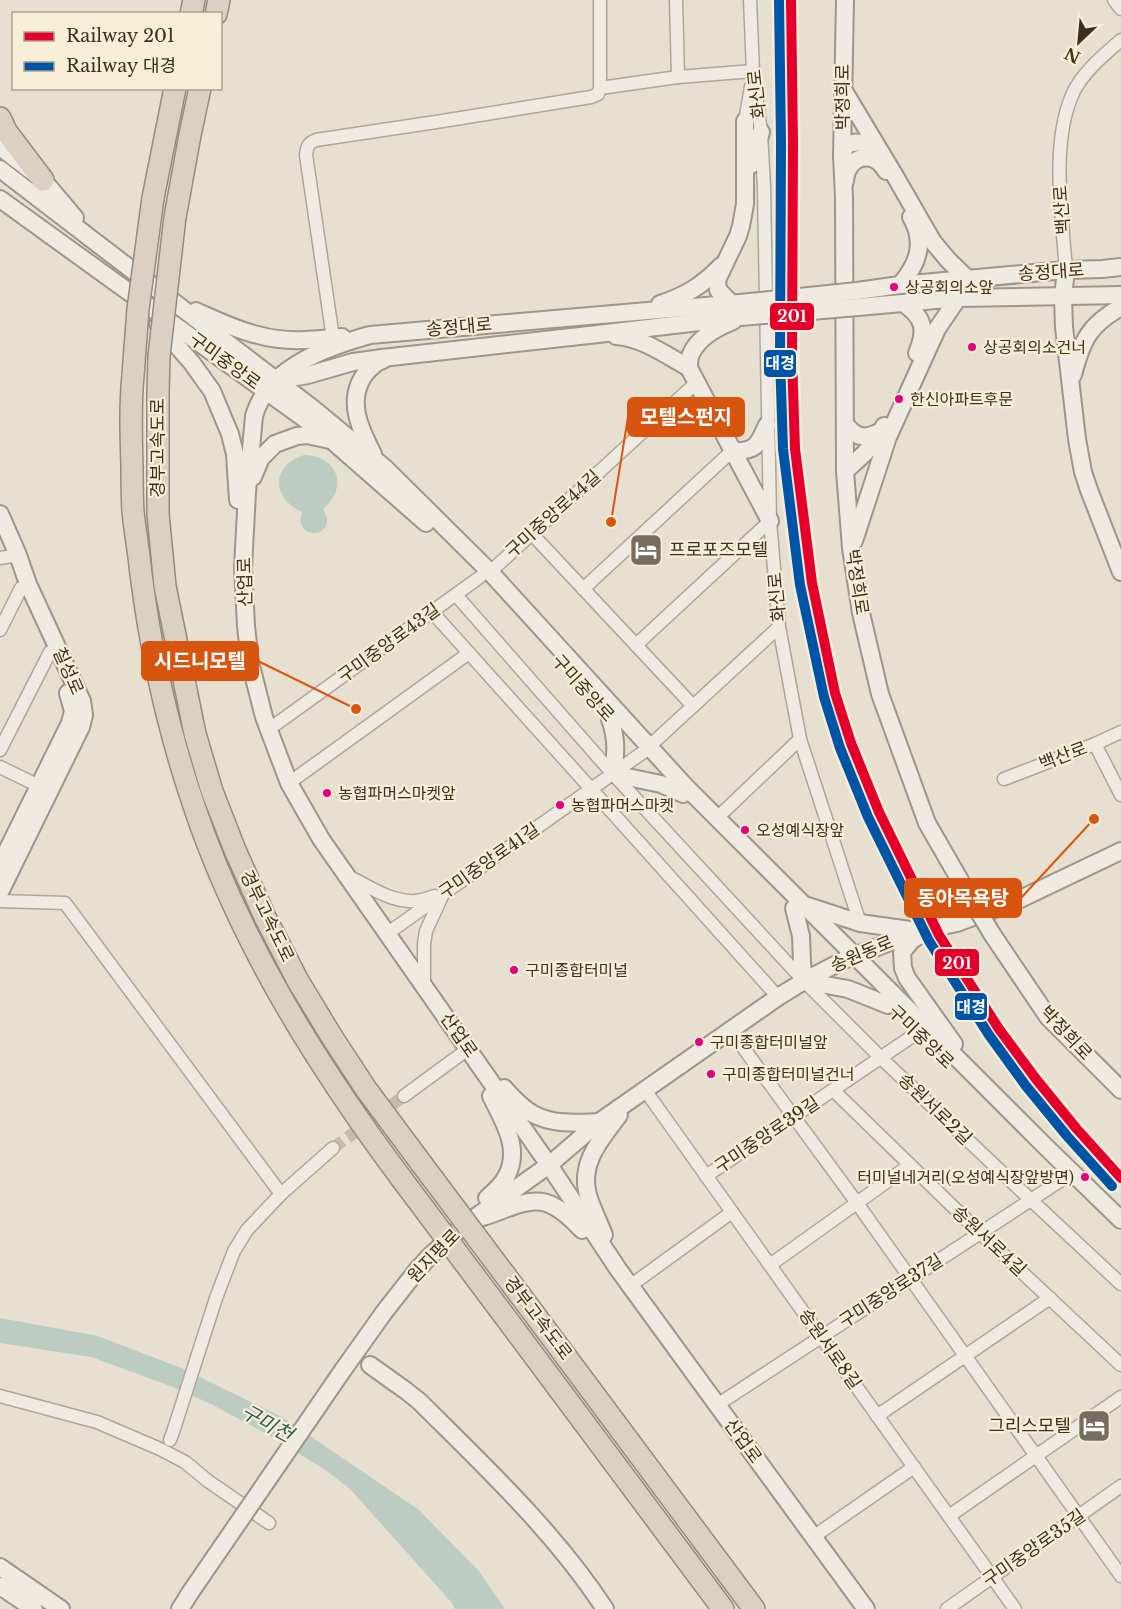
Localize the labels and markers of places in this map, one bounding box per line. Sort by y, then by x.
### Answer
place label: 상공회의소앞 [905,277,994,297]
marker: 상공회의소앞 [888,281,900,293]
place label: 상공회의소건너 [983,337,1086,357]
marker: 상공회의소건너 [966,341,978,353]
place label: 한신아파트후문 [910,389,1013,409]
marker: 한신아파트후문 [893,393,905,405]
callout: 모텔스펀지 [628,398,744,436]
hotel icon: 프로포즈모텔 [628,532,664,568]
place label: 프로포즈모텔 [669,539,768,561]
callout: 시드니모텔 [142,642,258,680]
place label: 농협파머스마켓앞 [338,783,456,803]
marker: 농협파머스마켓앞 [321,787,333,799]
place label: 농협파머스마켓 [571,795,674,815]
marker: 농협파머스마켓 [554,799,566,811]
place label: 오성예식장앞 [756,820,845,840]
marker: 오성예식장앞 [739,824,751,836]
callout: 동아목욕탕 [905,879,1021,917]
place label: 구미종합터미널 [525,960,628,980]
marker: 구미종합터미널 [508,964,520,976]
place label: 구미종합터미널앞 [710,1032,828,1052]
marker: 구미종합터미널앞 [693,1036,705,1048]
place label: 구미종합터미널건너 [722,1064,854,1084]
marker: 구미종합터미널건너 [705,1068,717,1080]
place label: 터미널네거리(오성예식장앞방면) [857,1167,1074,1187]
marker: 터미널네거리(오성예식장앞방면) [1079,1171,1091,1183]
hotel icon: 그리스모텔 [1076,1408,1112,1444]
place label: 그리스모텔 [988,1415,1071,1437]

